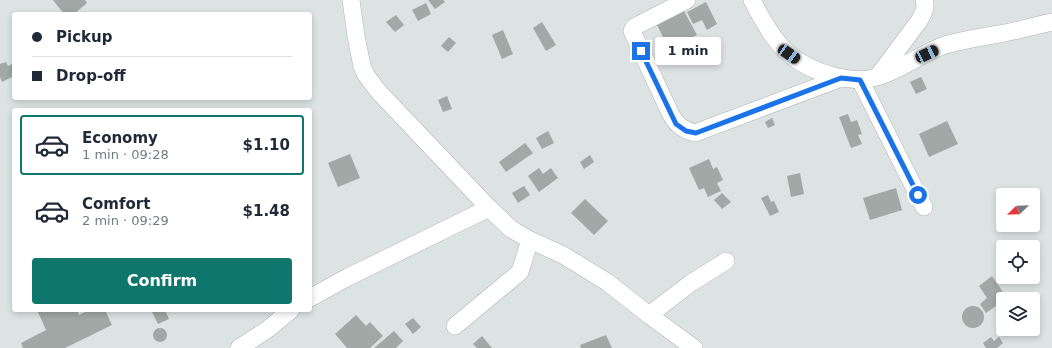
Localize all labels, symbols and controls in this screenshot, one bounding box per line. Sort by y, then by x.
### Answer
text: Pickup [56,28,112,46]
callout: 1 min [655,37,721,65]
route end [632,42,650,60]
car [776,42,802,66]
text: 1 min [668,43,708,58]
car [914,43,940,65]
text: Drop-off [56,67,126,85]
icon: car [34,127,70,163]
text: Economy [82,129,158,147]
text: $1.10 [243,136,290,154]
text: 1 min · 09:28 [82,147,169,162]
route start [909,186,927,204]
north arrow [996,188,1040,232]
map controls [996,188,1040,336]
icon: car [34,193,70,229]
text: Comfort [82,195,150,213]
text: $1.48 [243,202,290,220]
text: 2 min · 09:29 [82,213,169,228]
button: locate [996,240,1040,284]
button: Confirm [32,258,292,304]
button: layers [996,292,1040,336]

